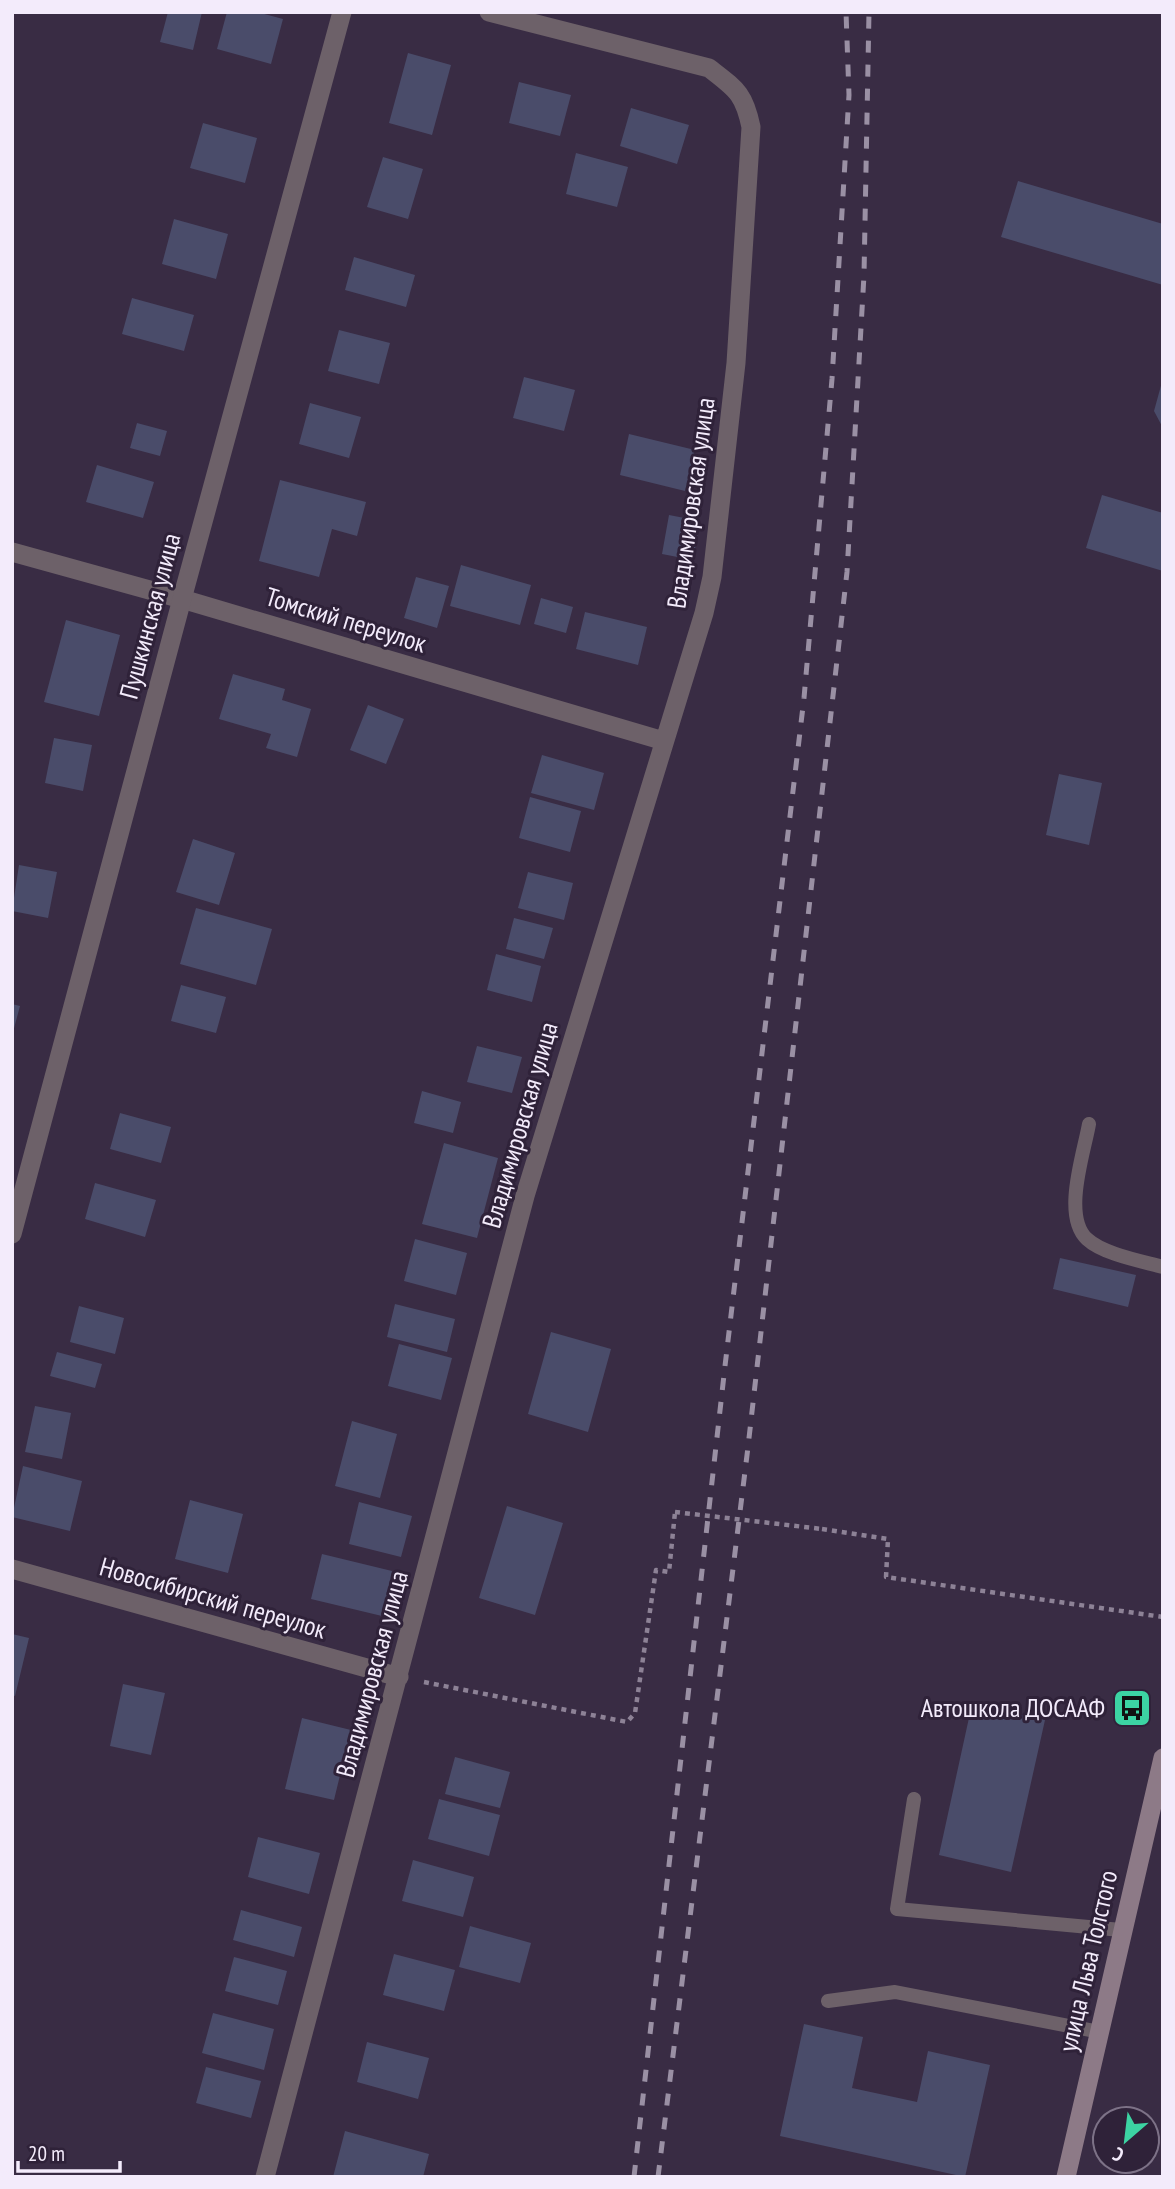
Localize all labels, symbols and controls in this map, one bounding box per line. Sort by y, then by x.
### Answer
street label: Владимировская улица [659,395,722,610]
street label: Пушкинская улица [112,529,187,702]
street label: Томский переулок [262,579,431,660]
street label: Владимировская улица [474,1018,565,1232]
street label: Новосибирский переулок [96,1549,330,1646]
street label: Владимировская улица [328,1567,415,1781]
bus stop icon: Автошкола ДОСААФ [1111,1687,1153,1729]
place label: Автошкола ДОСААФ [921,1691,1105,1724]
street label: улица Льва Толстого [1051,1867,1124,2055]
north arrow [1091,2105,1161,2175]
scale bar [18,2130,119,2174]
text: 20 m [28,2140,65,2167]
text: С [1108,2142,1127,2168]

